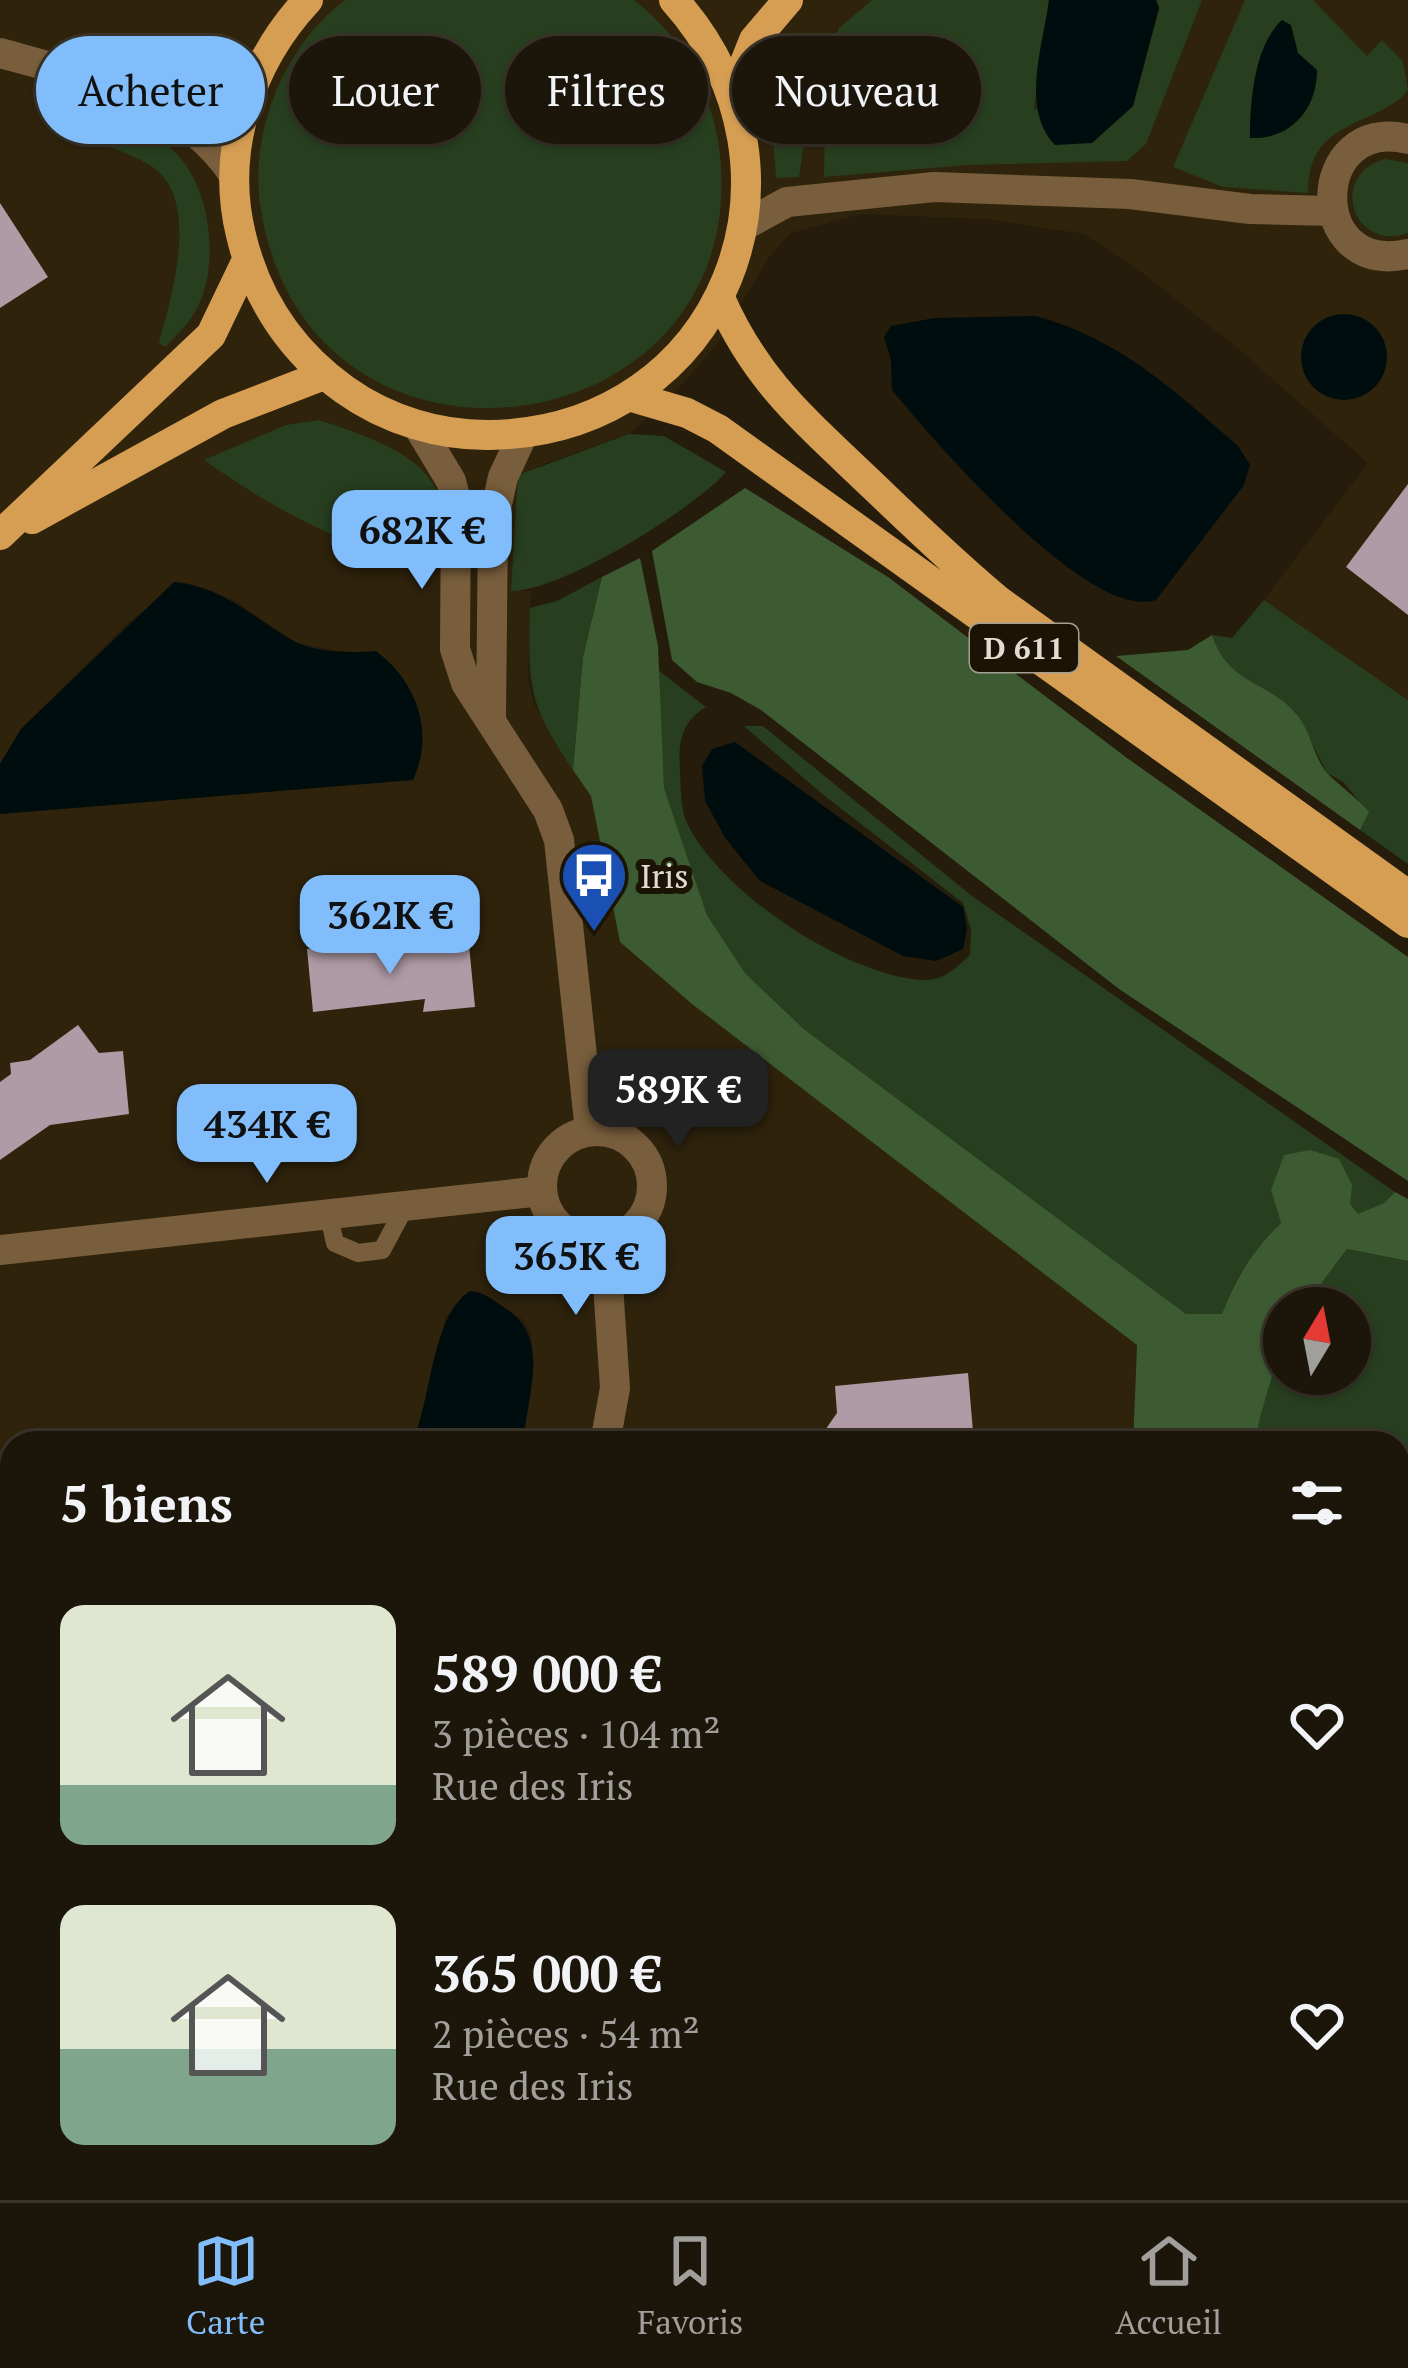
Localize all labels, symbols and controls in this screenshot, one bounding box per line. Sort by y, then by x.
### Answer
chip: Acheter [36,36,265,144]
chip: Louer [289,36,481,144]
chip: Filtres [505,36,708,144]
chip: Nouveau [732,36,981,144]
pin: 682K € [324,490,520,592]
text: 682K € [359,503,485,555]
road number: D 611 [970,624,1078,672]
bus stop icon: Iris [559,840,629,934]
place label: Iris [640,854,689,897]
pin: 362K € [292,875,488,977]
text: 362K € [327,888,453,940]
pin: 589K € [580,1049,776,1151]
text: 589K € [615,1062,741,1114]
pin: 434K € [169,1084,365,1186]
text: 434K € [204,1097,330,1149]
pin: 365K € [478,1216,674,1318]
text: 365K € [513,1229,639,1281]
north arrow [1263,1287,1371,1395]
map controls [1263,1287,1371,1395]
text: 5 biens [60,1469,233,1537]
icon: filters [1284,1470,1350,1536]
text: 589 000 € [432,1639,661,1707]
icon: home [156,1653,300,1797]
icon: heart [1284,1692,1350,1758]
text: 3 pièces · 104 m² [432,1707,720,1759]
text: Rue des Iris [432,1759,633,1811]
text: 365 000 € [432,1939,661,2007]
icon: home [156,1953,300,2097]
icon: heart [1284,1992,1350,2058]
text: 2 pièces · 54 m² [432,2007,700,2059]
text: Rue des Iris [432,2059,633,2111]
tab: Carte [186,2228,265,2343]
tab: Favoris [637,2228,743,2343]
tab: Accueil [1115,2228,1222,2343]

